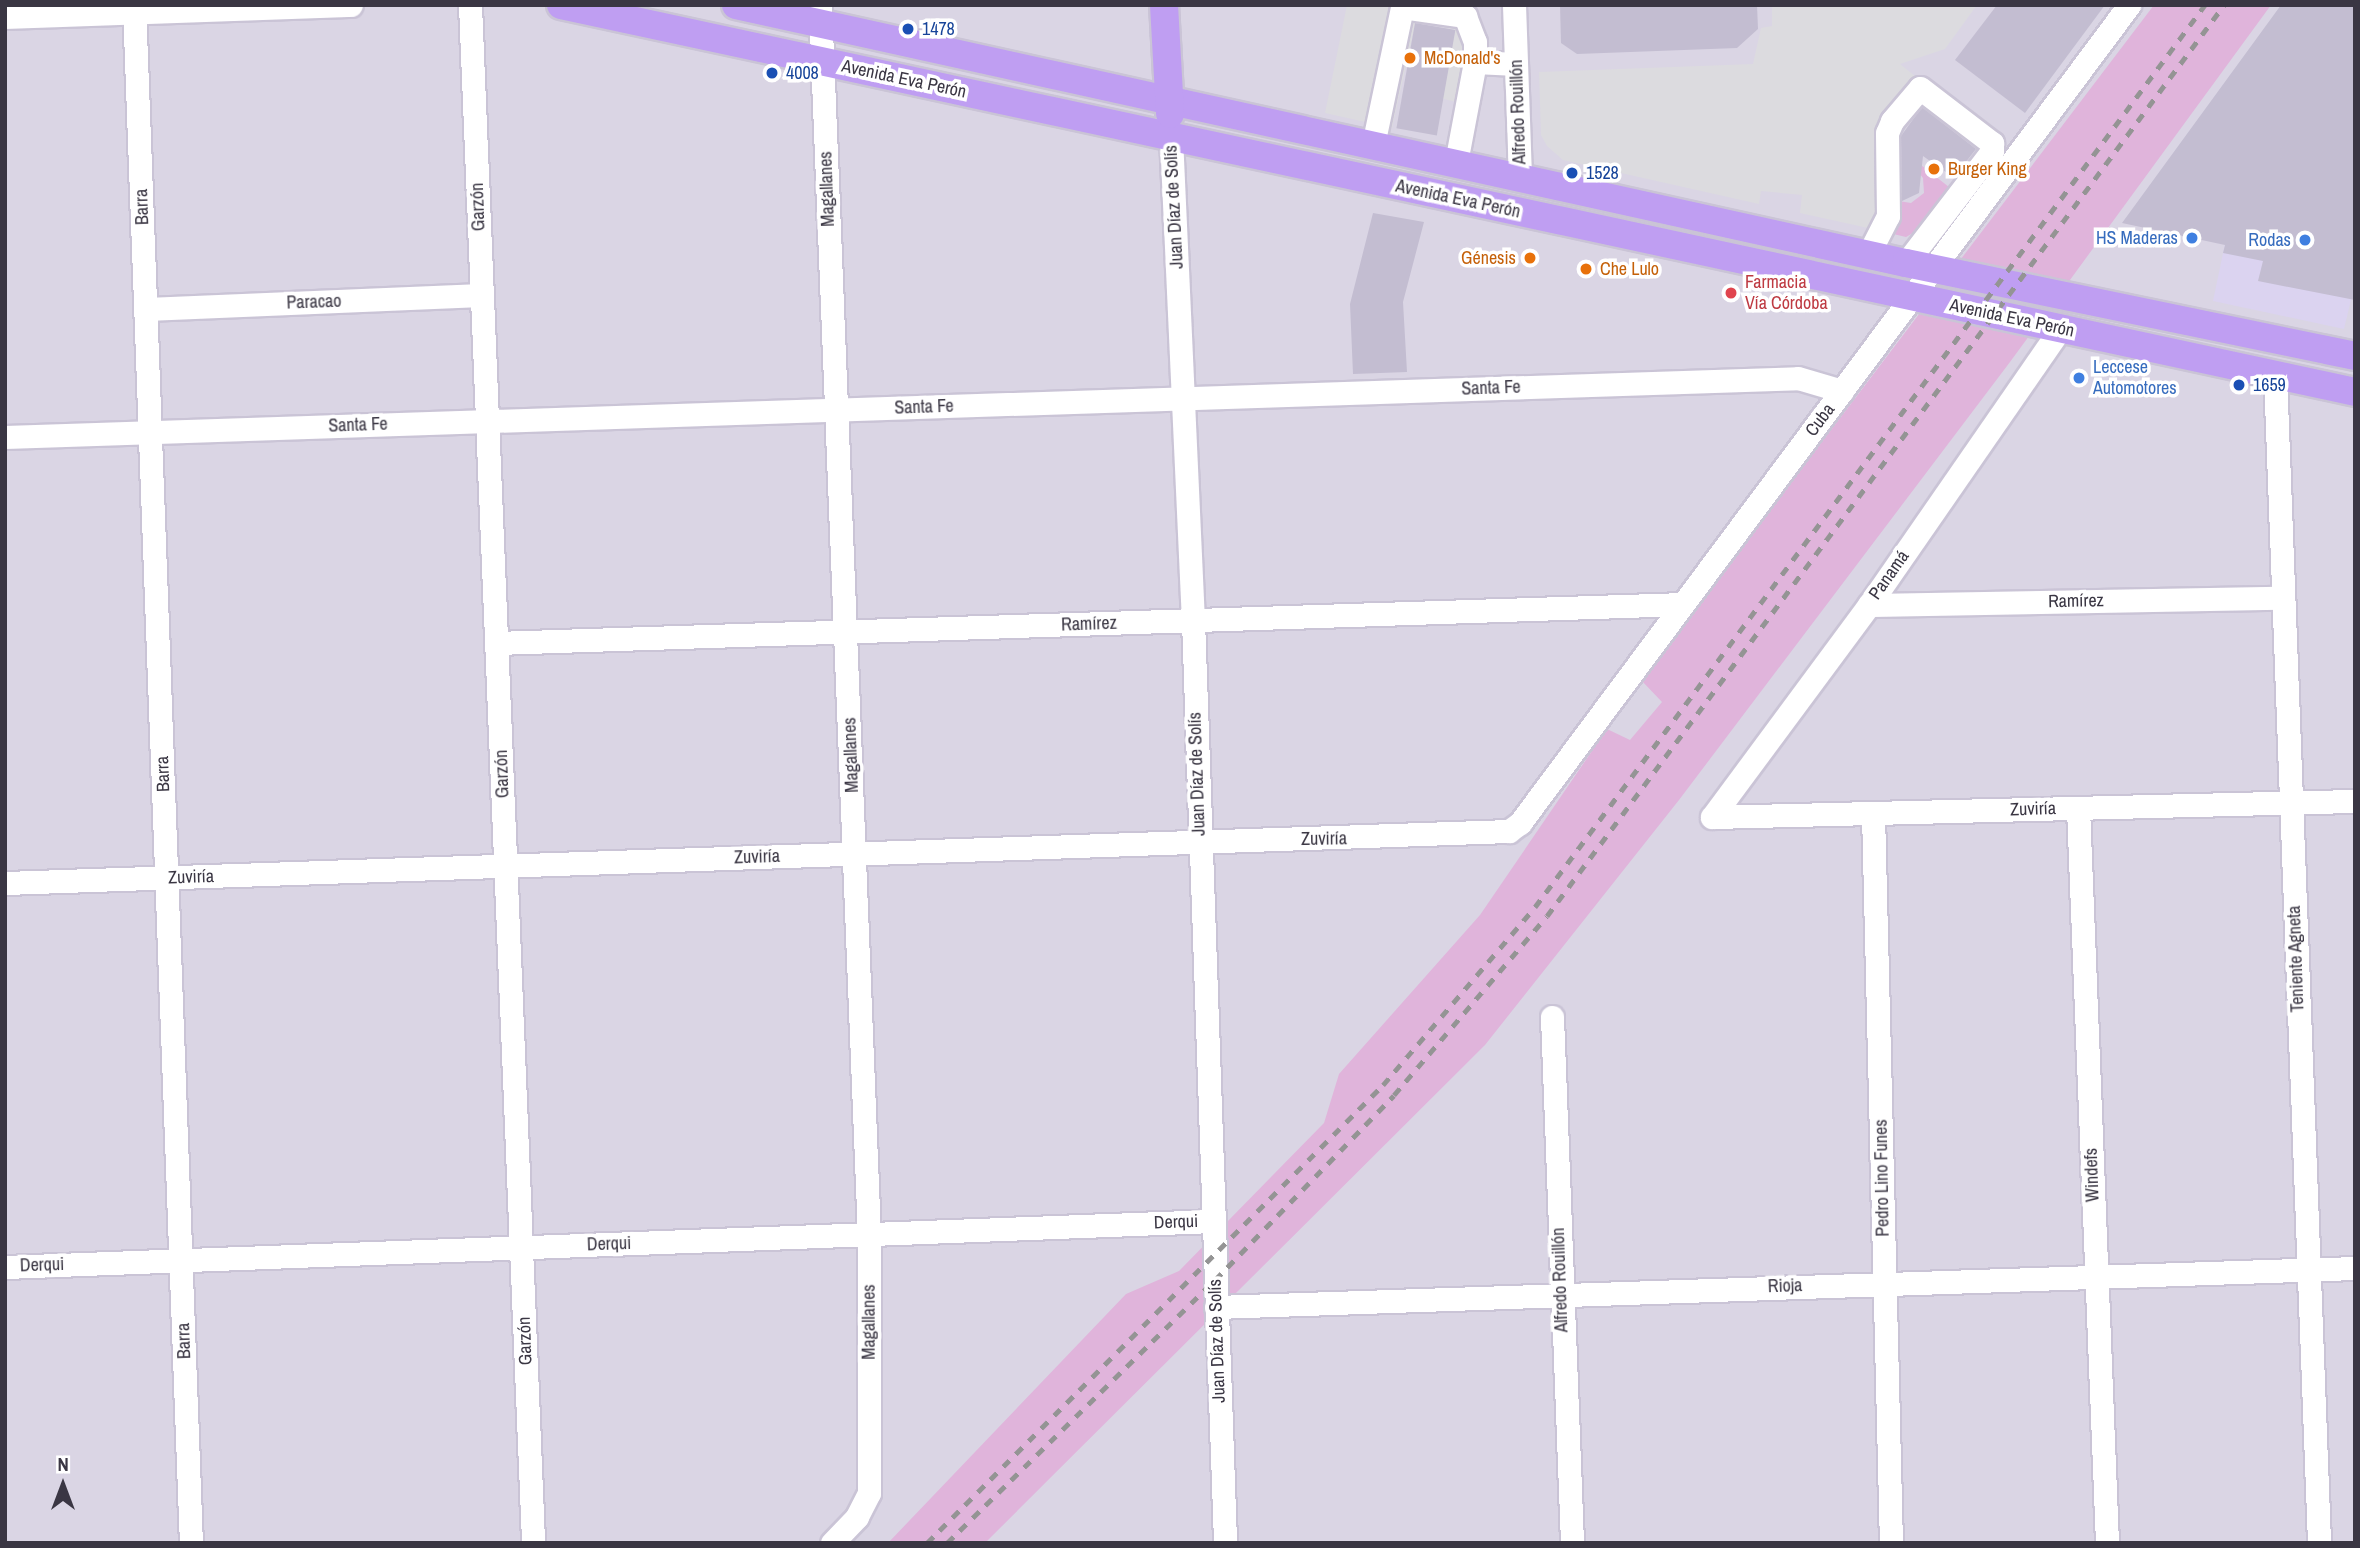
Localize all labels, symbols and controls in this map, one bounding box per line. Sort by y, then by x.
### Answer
place label: 1478 [922,18,955,40]
marker: 1478 [900,21,916,37]
place label: McDonald's [1424,47,1501,69]
marker: McDonald's [1402,50,1418,66]
street label: Avenida Eva Perón [840,55,968,103]
street label: Alfredo Rouillón [1505,59,1531,165]
place label: 4008 [786,62,819,84]
marker: 4008 [764,65,780,81]
street label: Juan Díaz de Solís [1160,145,1188,269]
street label: Magallanes [815,151,839,227]
place label: Burger King [1948,158,2027,180]
marker: Burger King [1926,161,1942,177]
place label: 1528 [1586,162,1619,184]
marker: 1528 [1564,165,1580,181]
street label: Avenida Eva Perón [1394,175,1522,223]
street label: Garzón [466,182,490,232]
street label: Barra [131,189,153,225]
place label: HS Maderas [2096,227,2178,249]
place label: Rodas [2248,229,2291,251]
marker: HS Maderas [2184,230,2200,246]
marker: Rodas [2297,232,2313,248]
place label: Génesis [1461,247,1516,269]
marker: Génesis [1522,250,1538,266]
place label: Che Lulo [1600,258,1659,280]
marker: Che Lulo [1578,261,1594,277]
place label: Farmacia Vía Córdoba [1745,272,1828,314]
marker: Farmacia Vía Córdoba [1723,285,1739,301]
street label: Paracao [286,290,342,314]
street label: Avenida Eva Perón [1948,294,2076,342]
place label: Leccese Automotores [2093,357,2177,400]
marker: Leccese Automotores [2071,370,2087,386]
place label: 1659 [2253,374,2286,396]
street label: Santa Fe [1461,376,1521,400]
marker: 1659 [2231,377,2247,393]
street label: Santa Fe [894,395,954,419]
street label: Cuba [1801,399,1839,441]
street label: Santa Fe [328,413,388,437]
street label: Panamá [1864,546,1914,604]
street label: Ramírez [2048,590,2104,612]
street label: Ramírez [1061,612,1117,636]
street label: Juan Díaz de Solís [1184,712,1210,836]
street label: Magallanes [839,717,863,793]
street label: Garzón [490,749,514,799]
street label: Barra [152,756,174,792]
street label: Zuviría [2010,797,2056,821]
street label: Zuviría [1301,828,1347,850]
street label: Zuviría [734,845,780,869]
street label: Zuviría [168,865,214,889]
street label: Teniente Agneta [2283,905,2309,1013]
street label: Pedro Lino Funes [1870,1119,1894,1237]
street label: Windefs [2080,1148,2104,1202]
street label: Derqui [1153,1210,1199,1234]
street label: Alfredo Rouillón [1547,1227,1573,1333]
street label: Derqui [586,1232,632,1256]
street label: Derqui [19,1253,65,1277]
street label: Rioja [1767,1275,1803,1297]
street label: Juan Díaz de Solís [1204,1279,1230,1403]
street label: Magallanes [858,1284,880,1360]
street label: Garzón [513,1316,537,1366]
street label: Barra [173,1323,195,1359]
north arrow [28,1450,98,1520]
text: N [57,1451,69,1477]

